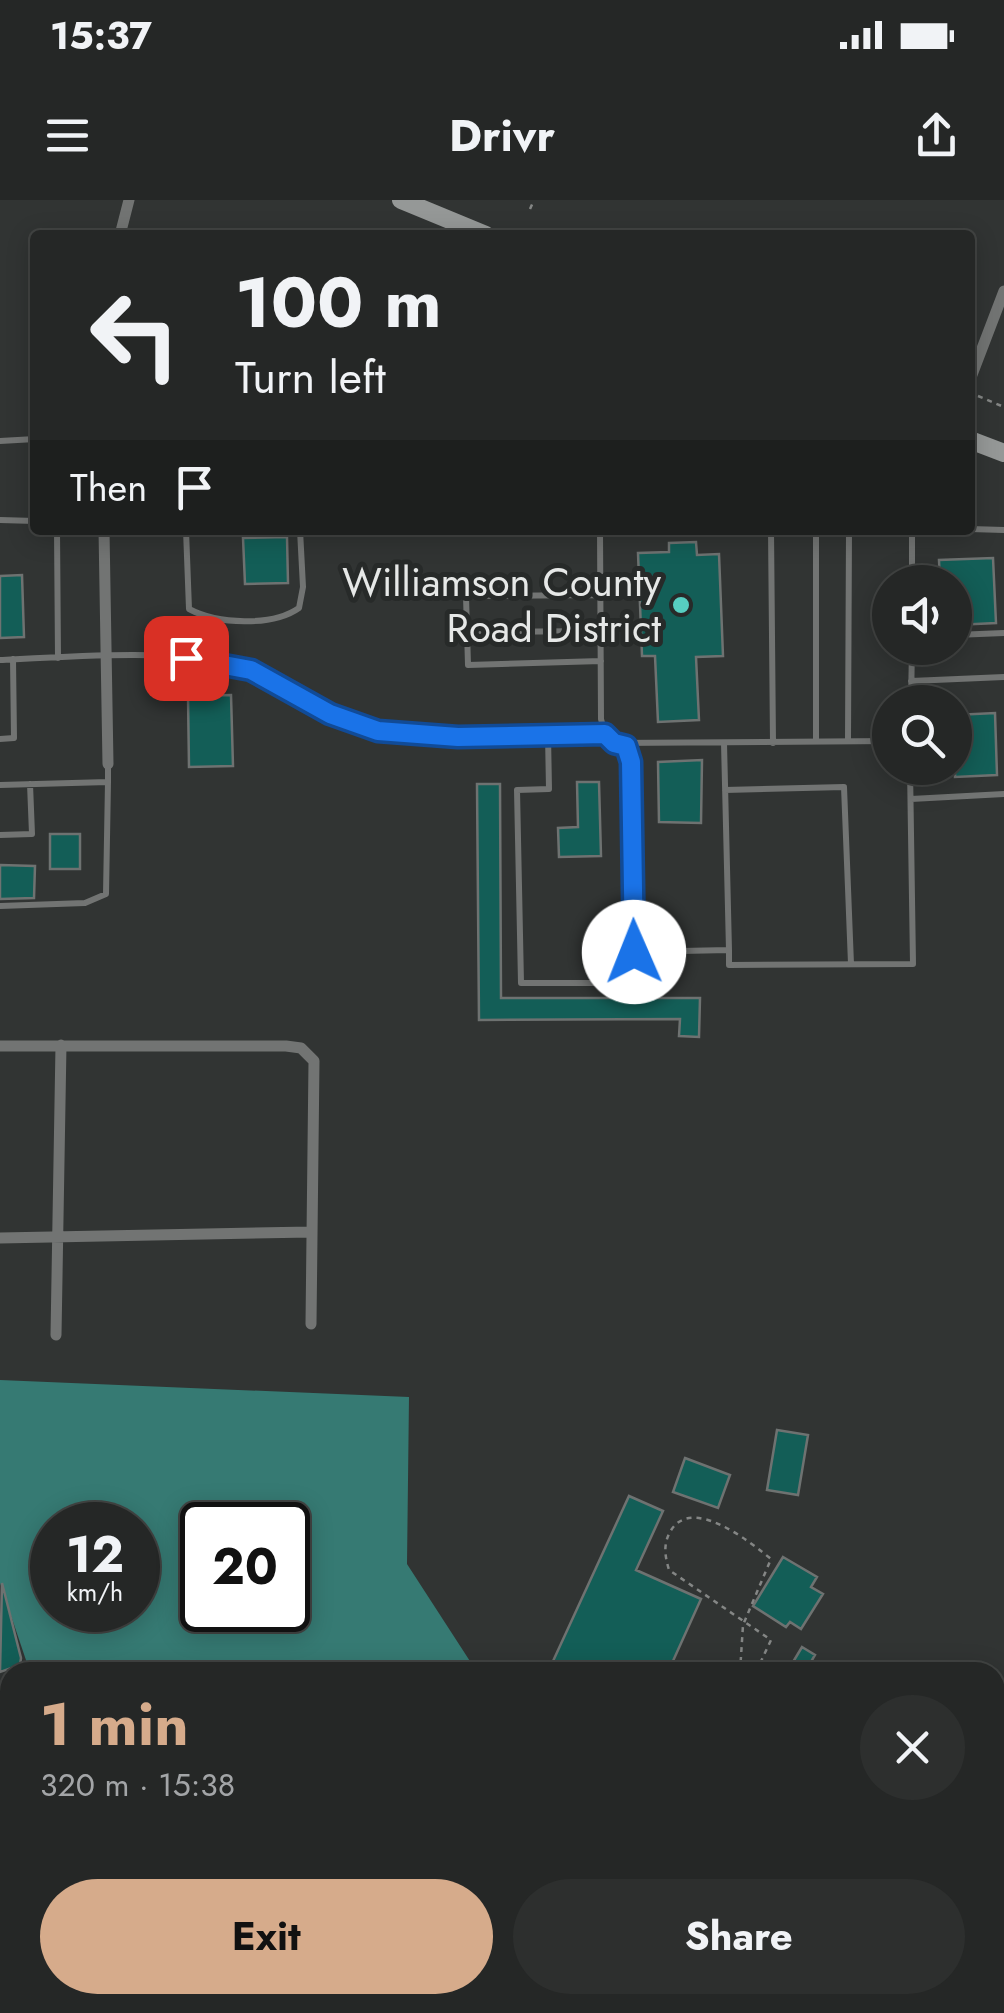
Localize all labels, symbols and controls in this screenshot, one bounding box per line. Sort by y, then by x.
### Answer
text: 15:37 [50,8,152,63]
text: Drivr [449,103,555,168]
icon: menu [40,108,95,163]
icon: share [909,108,964,163]
text: 100 m [235,252,442,353]
icon: left [70,270,200,400]
text: Turn left [235,345,386,410]
text: Then [70,460,147,515]
icon: arrive [167,460,222,515]
place label: Williamson County Road District [342,553,661,657]
map controls [872,565,972,785]
button: sound [872,565,972,665]
marker: Williamson County Road District [670,594,692,616]
pin [144,616,229,701]
icon: arrive [159,631,214,686]
button: search [872,685,972,785]
position arrow [582,900,686,1004]
speed limit sign: 20 [180,1502,310,1632]
text: 12 [66,1518,124,1591]
text: km/h [67,1574,123,1610]
text: 1 min [40,1681,189,1768]
button: close [860,1695,965,1800]
text: 320 m · 15:38 [40,1762,235,1808]
button: Exit [40,1879,493,1994]
button: Share [513,1879,965,1994]

